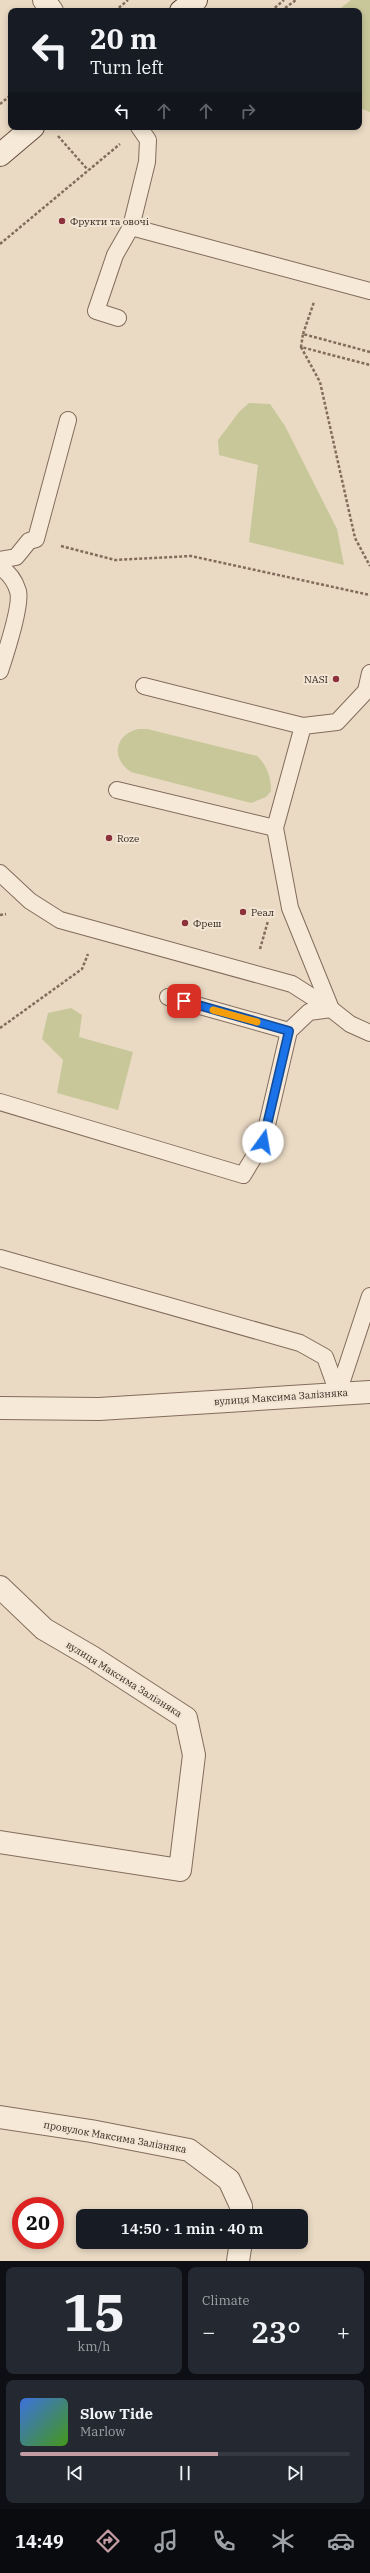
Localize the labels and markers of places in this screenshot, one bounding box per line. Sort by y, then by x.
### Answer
place label: Фрукти та овочі [70,215,149,228]
marker: Фрукти та овочі [57,216,67,226]
place label: NASI [304,673,328,686]
marker: NASI [331,674,341,684]
place label: Roze [117,832,139,845]
marker: Roze [104,833,114,843]
place label: Реал [251,906,274,919]
marker: Реал [238,907,248,917]
place label: Фреш [193,917,222,930]
marker: Фреш [180,918,190,928]
pin [167,984,201,1018]

